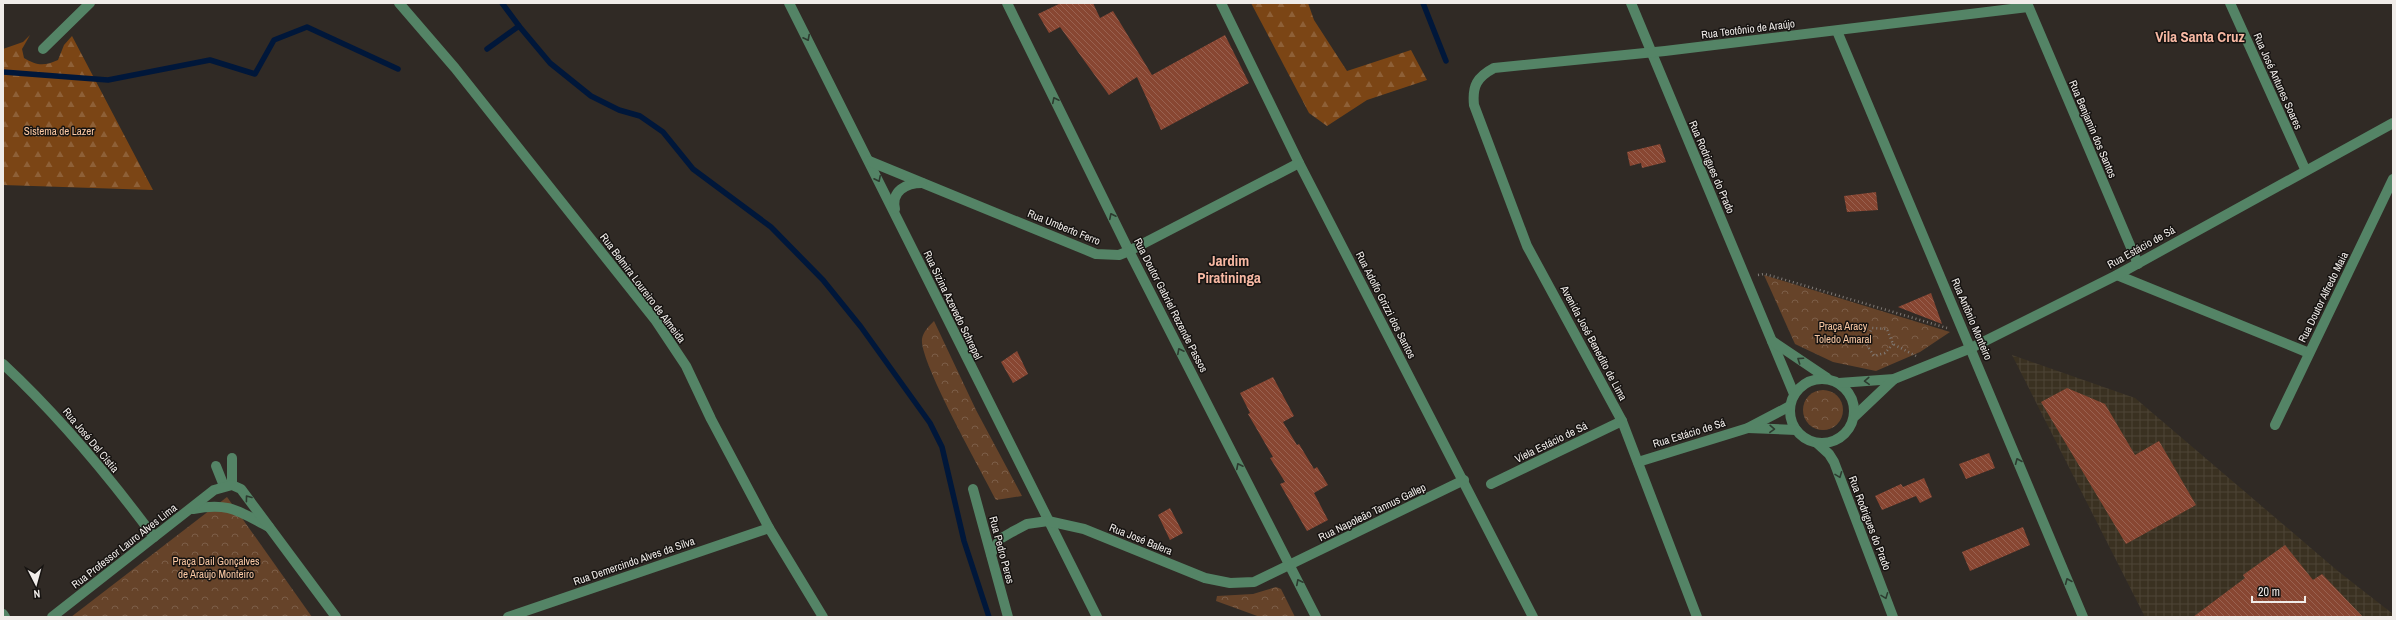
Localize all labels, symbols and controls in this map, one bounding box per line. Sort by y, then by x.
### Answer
street label: Rua Teotônio de Araújo [1700,16,1796,42]
district label: Vila Santa Cruz [2155,26,2245,47]
street label: Rua José Antunes Soares [2250,31,2306,132]
one-way arrow [802,34,810,41]
street label: Rua Benjamin dos Santos [2066,78,2120,180]
one-way arrow [1052,96,1060,104]
street label: Rua Rodrigues do Prado [1686,118,1738,216]
park label: Sistema de Lazer [24,124,94,138]
one-way arrow [873,175,881,182]
street label: Rua Umberto Ferro [1026,206,1102,248]
one-way arrow [1109,213,1117,221]
street label: Rua Estácio de Sá [2105,223,2177,271]
street label: Rua Belmira Loureiro de Almeida [597,230,689,346]
street label: Rua Doutor Gabriel Rezende Passos [1131,235,1211,375]
street label: Rua Sizina Azevedo Schrepel [920,248,986,362]
street label: Rua Adolfo Grizzi dos Santos [1353,249,1419,361]
street label: Rua Doutor Alfredo Maia [2295,249,2351,345]
district label: Jardim Piratininga [1197,250,1261,288]
street label: Rua Antônio Monteiro [1948,276,1996,362]
street label: Avenida José Benedito de Lima [1557,282,1630,403]
park label: Praça Aracy Toledo Amaral [1814,319,1872,346]
one-way arrow [1177,348,1185,355]
one-way arrow [1797,357,1804,364]
one-way arrow [1864,376,1870,385]
street label: Rua José Del Cístia [60,405,122,475]
street label: Rua Estácio de Sá [1651,415,1727,451]
street label: Viela Estácio de Sá [1512,418,1590,466]
one-way arrow [1769,425,1775,434]
one-way arrow [2015,458,2023,465]
one-way arrow [1237,463,1244,471]
one-way arrow [1834,471,1842,478]
street label: Rua Rodrigues do Prado [1846,474,1894,572]
street label: Rua Napoleão Tannus Gallep [1316,480,1428,544]
one-way arrow [245,495,253,502]
street label: Rua Professor Lauro Alves Lima [69,501,179,591]
street label: Rua Pedro Peres [986,515,1018,586]
street label: Rua José Balera [1107,520,1175,558]
street label: Rua Demercindo Alves da Silva [572,534,696,588]
park label: Praça Dail Gonçalves de Araújo Monteiro [172,554,260,581]
north arrow [16,564,56,604]
one-way arrow [2065,578,2073,585]
scale bar [2252,578,2305,604]
one-way arrow [1296,579,1303,587]
text: 20 m [2258,584,2280,600]
text: N [33,587,41,601]
one-way arrow [1880,593,1888,600]

